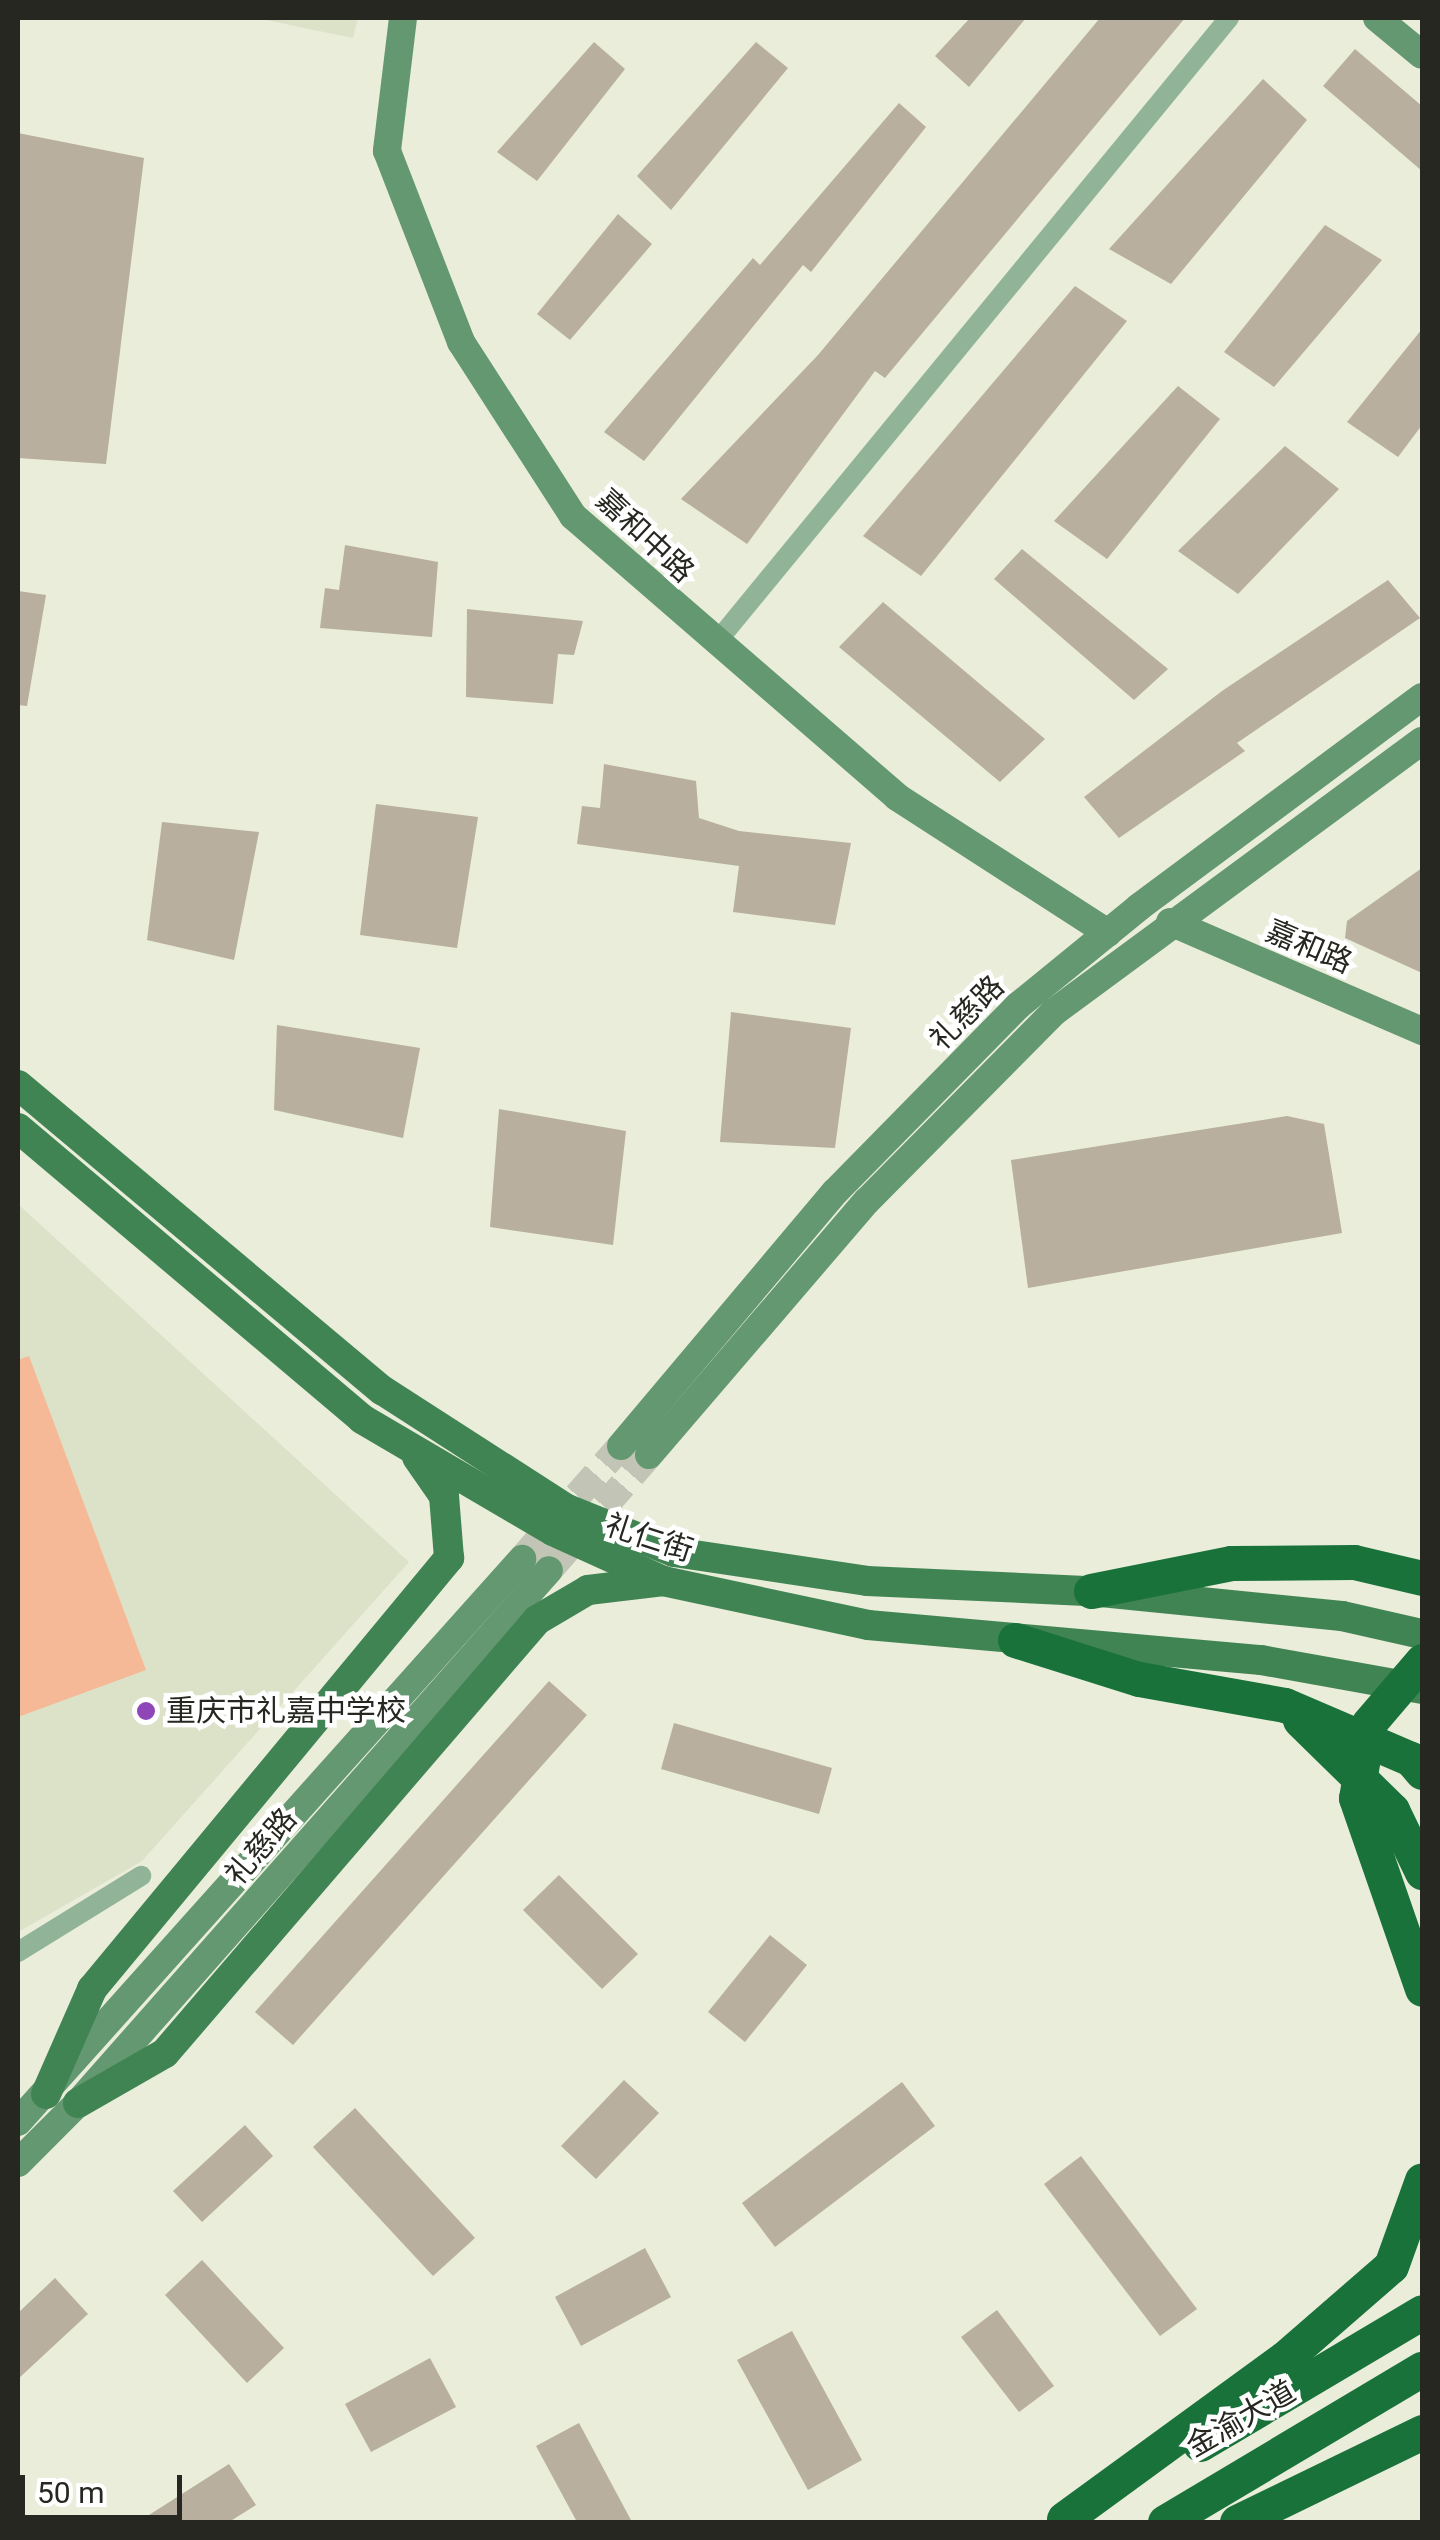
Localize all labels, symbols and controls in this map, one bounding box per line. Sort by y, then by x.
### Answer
street label: 嘉和中路 [589,482,701,590]
street label: 嘉和路 [1261,913,1357,981]
street label: 礼慈路 [922,968,1012,1058]
street label: 礼仁街 [601,1507,697,1569]
place label: 重庆市礼嘉中学校 [166,1693,406,1729]
marker: 重庆市礼嘉中学校 [135,1700,157,1722]
street label: 礼慈路 [218,1801,304,1893]
street label: 金渝大道 [1180,2373,1302,2465]
scale bar [25,2455,188,2517]
text: 50 m [37,2475,104,2510]

